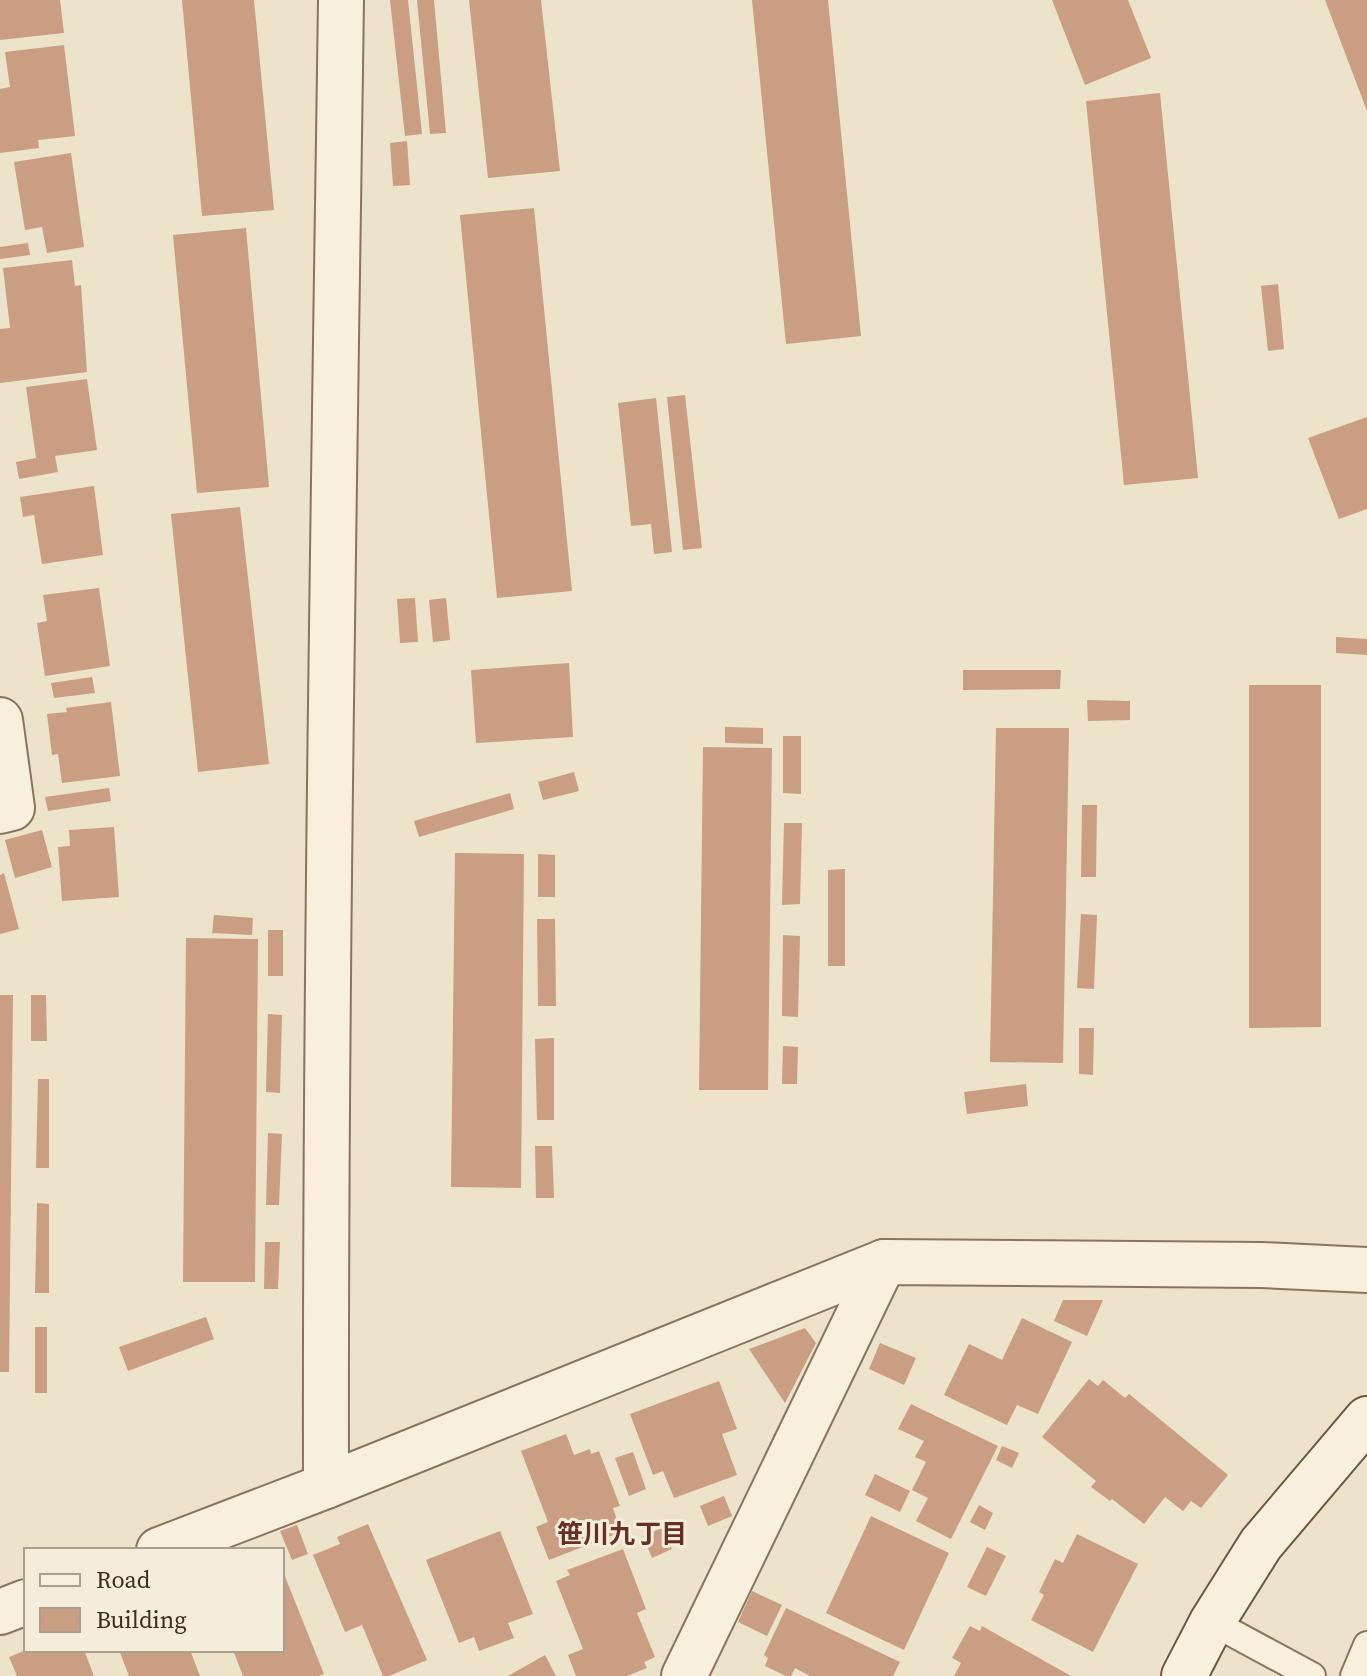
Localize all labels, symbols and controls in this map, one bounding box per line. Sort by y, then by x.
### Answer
district label: 笹川九丁目 [557,1516,687,1552]
legend [24,1548,284,1652]
text: Road [96,1563,151,1596]
text: Building [96,1603,187,1636]

